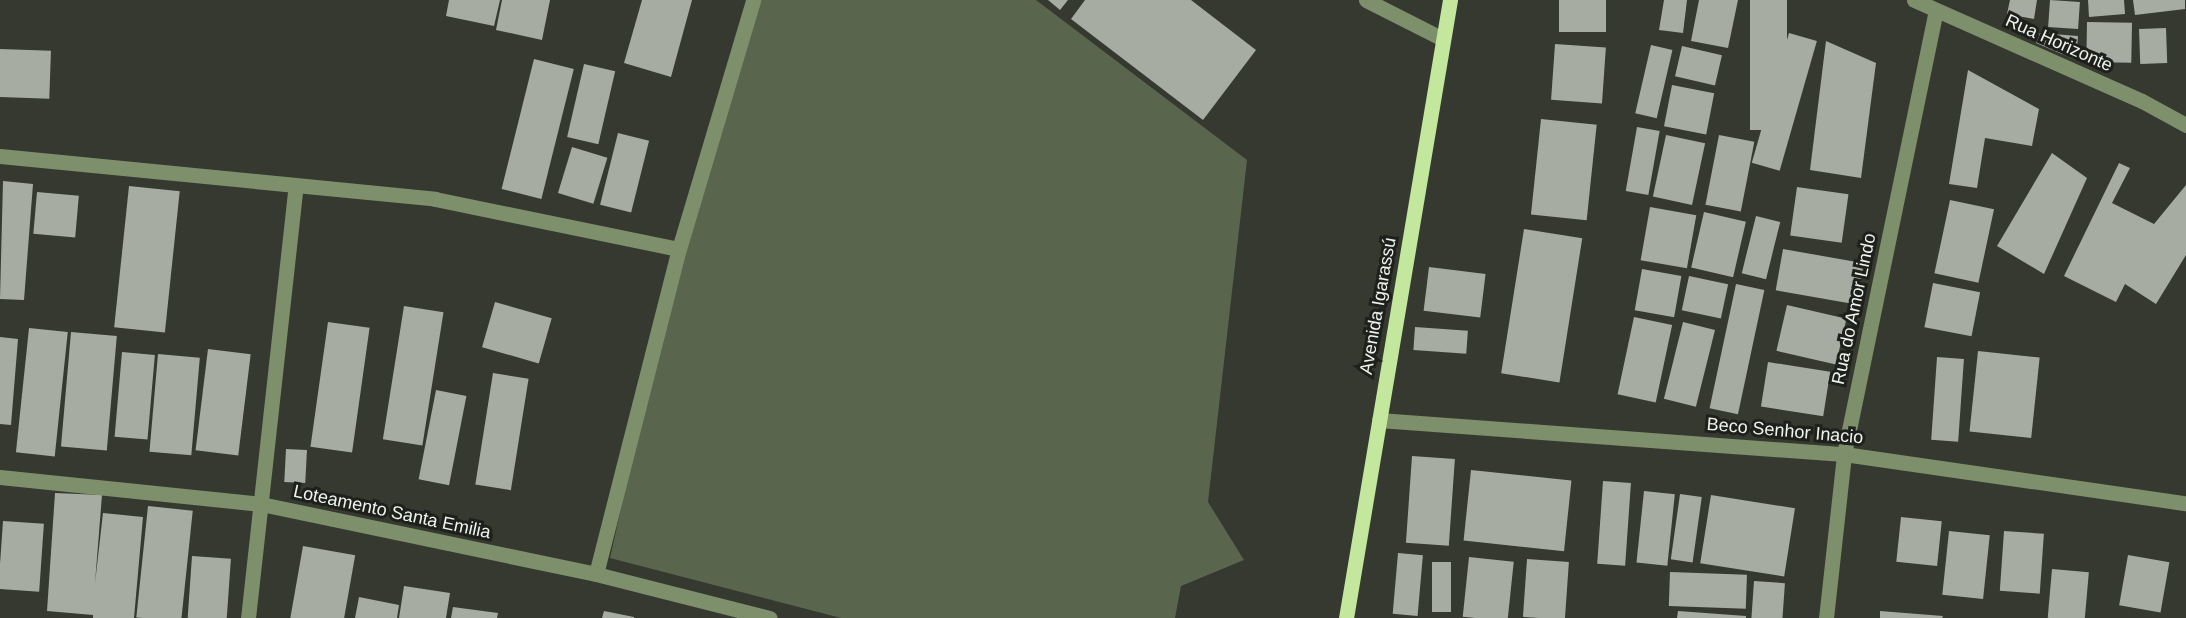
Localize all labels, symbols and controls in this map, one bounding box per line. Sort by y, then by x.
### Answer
street label: Rua Horizonte [2002,10,2116,76]
street label: Rua do Amor Lindo [1827,231,1881,387]
street label: Avenida Igarassú [1355,236,1401,376]
street label: Beco Senhor Inacio [1706,413,1864,449]
street label: Loteamento Santa Emilia [291,481,493,543]

